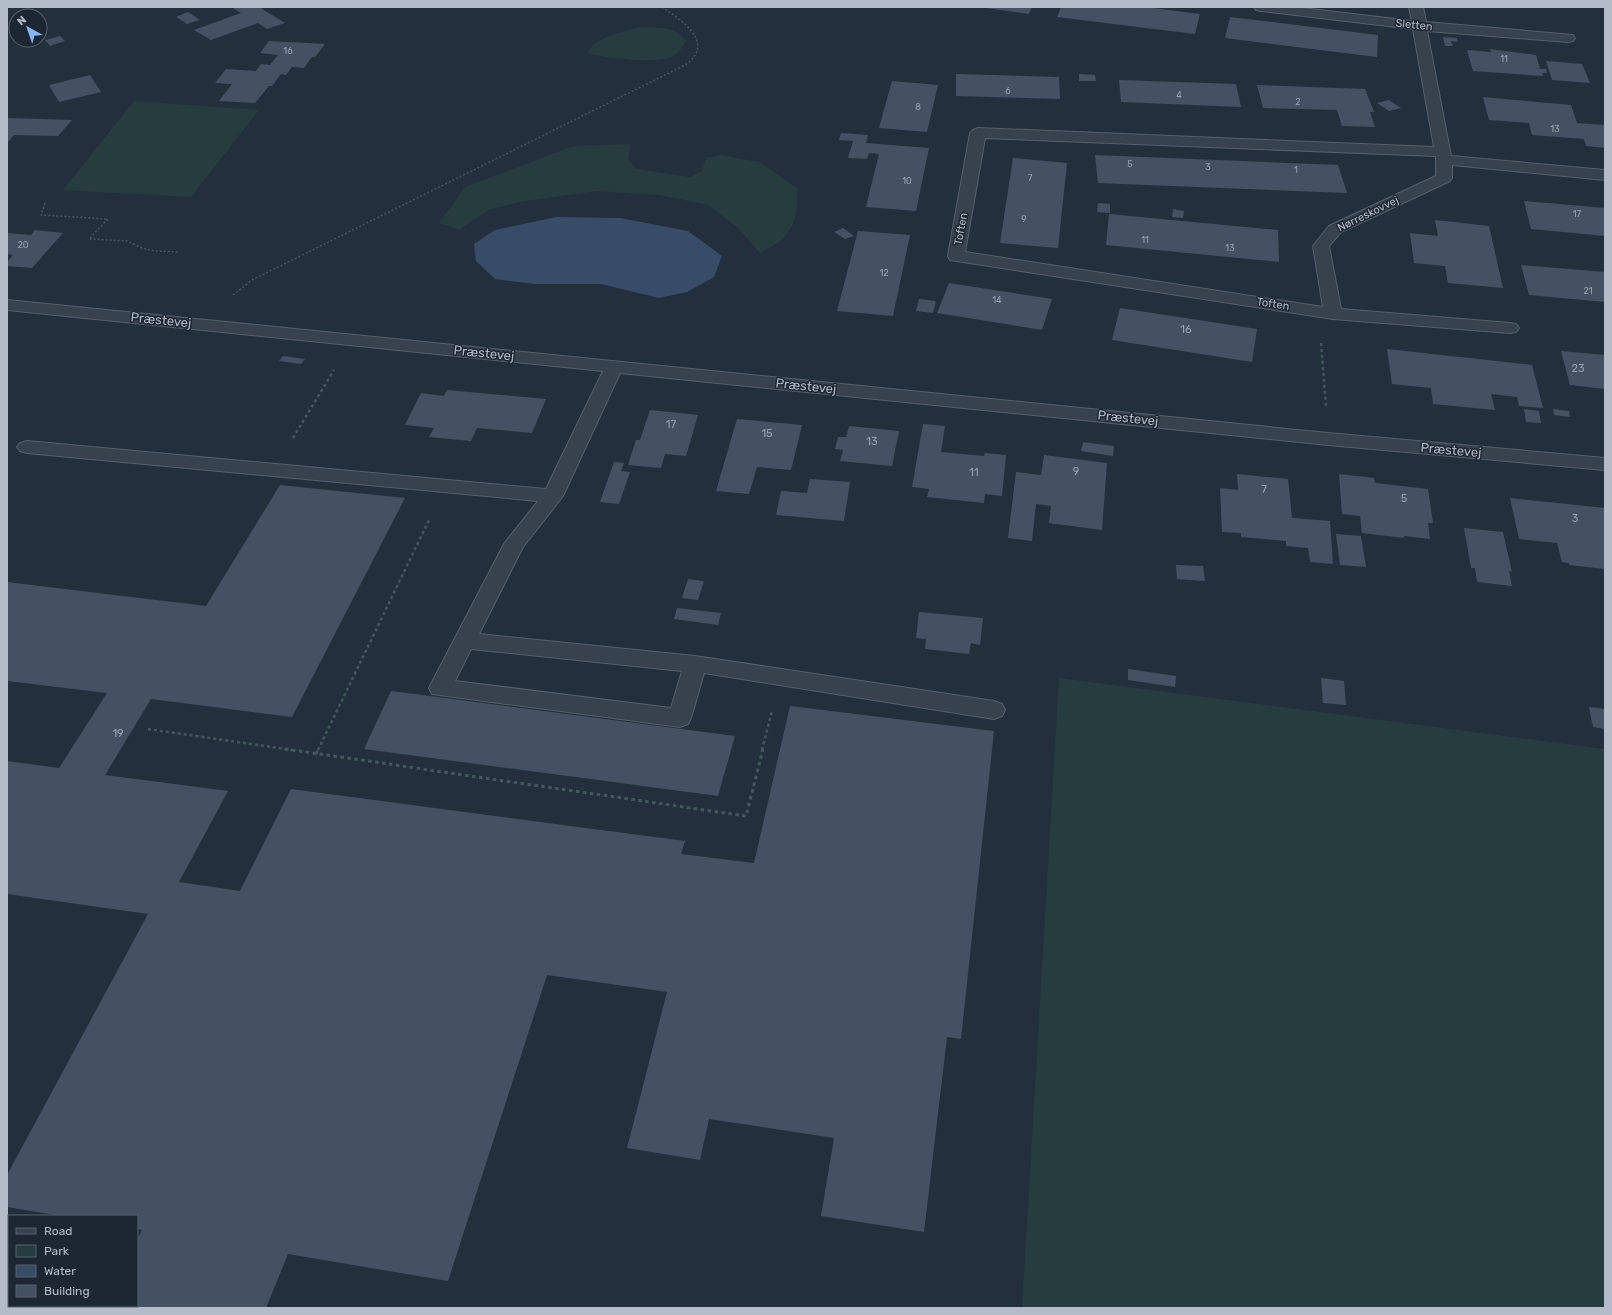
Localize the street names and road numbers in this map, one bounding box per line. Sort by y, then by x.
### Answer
street label: Sletten [1395,17,1433,33]
street label: Nørreskovvej [1335,194,1401,234]
street label: Toften [952,212,970,246]
street label: Toften [1256,295,1290,313]
street label: Præstevej [130,309,192,331]
street label: Præstevej [453,342,515,364]
street label: Præstevej [775,375,837,397]
street label: Præstevej [1097,407,1159,429]
street label: Præstevej [1420,440,1482,460]

